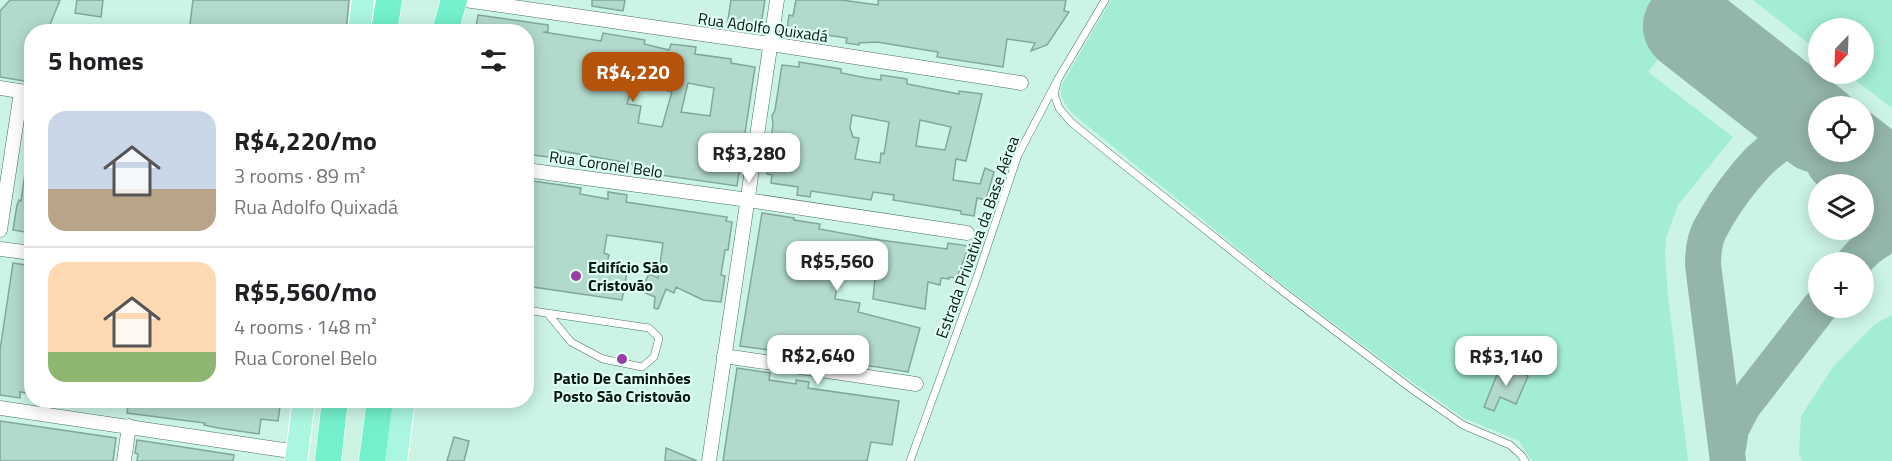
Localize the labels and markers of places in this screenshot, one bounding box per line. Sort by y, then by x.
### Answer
pin: R$4,220 [578,52,688,103]
pin: R$3,280 [694,133,804,184]
pin: R$5,560 [782,241,892,292]
place label: Edifício São Cristovão [588,255,668,297]
marker: Edifício São Cristovão [569,269,583,283]
pin: R$2,640 [763,335,873,386]
pin: R$3,140 [1451,336,1561,387]
marker: Patio De Caminhões Posto São Cristovão [615,352,629,366]
place label: Patio De Caminhões Posto São Cristovão [553,366,691,408]

